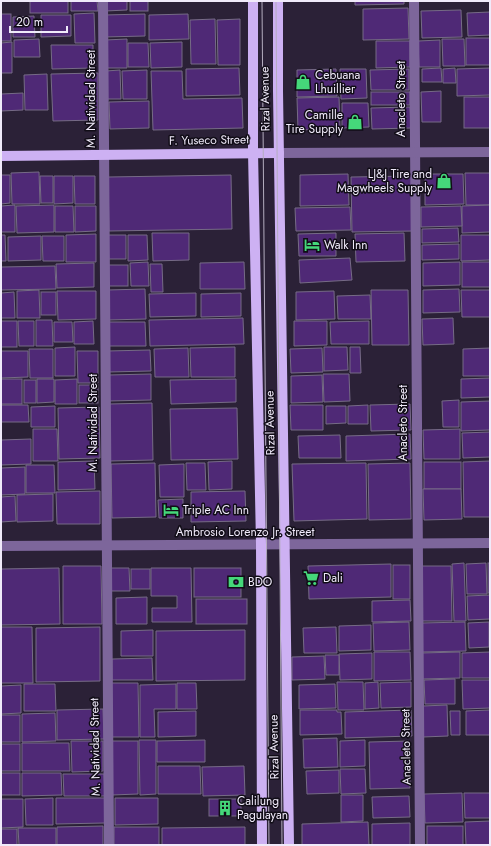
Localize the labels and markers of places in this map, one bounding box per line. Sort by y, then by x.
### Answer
place label: Cebuana Lhuillier [315,66,361,98]
shop icon: Cebuana Lhuillier [294,73,312,91]
place label: Camille Tire Supply [286,106,344,138]
shop icon: Camille Tire Supply [346,113,364,131]
place label: LJ&J Tire and Magwheels Supply [337,165,433,197]
shop icon: LJ&J Tire and Magwheels Supply [435,172,453,190]
hotel icon: Walk Inn [303,236,321,254]
place label: Walk Inn [324,236,368,254]
hotel icon: Triple AC Inn [162,501,180,519]
place label: Triple AC Inn [183,501,249,519]
supermarket icon: Dali [302,569,320,587]
place label: Dali [323,569,343,587]
bank icon: BDO [227,573,245,591]
place label: BDO [248,573,272,591]
place label: Calilung Pagulayan [237,792,288,824]
building icon: Calilung Pagulayan [216,799,234,817]

